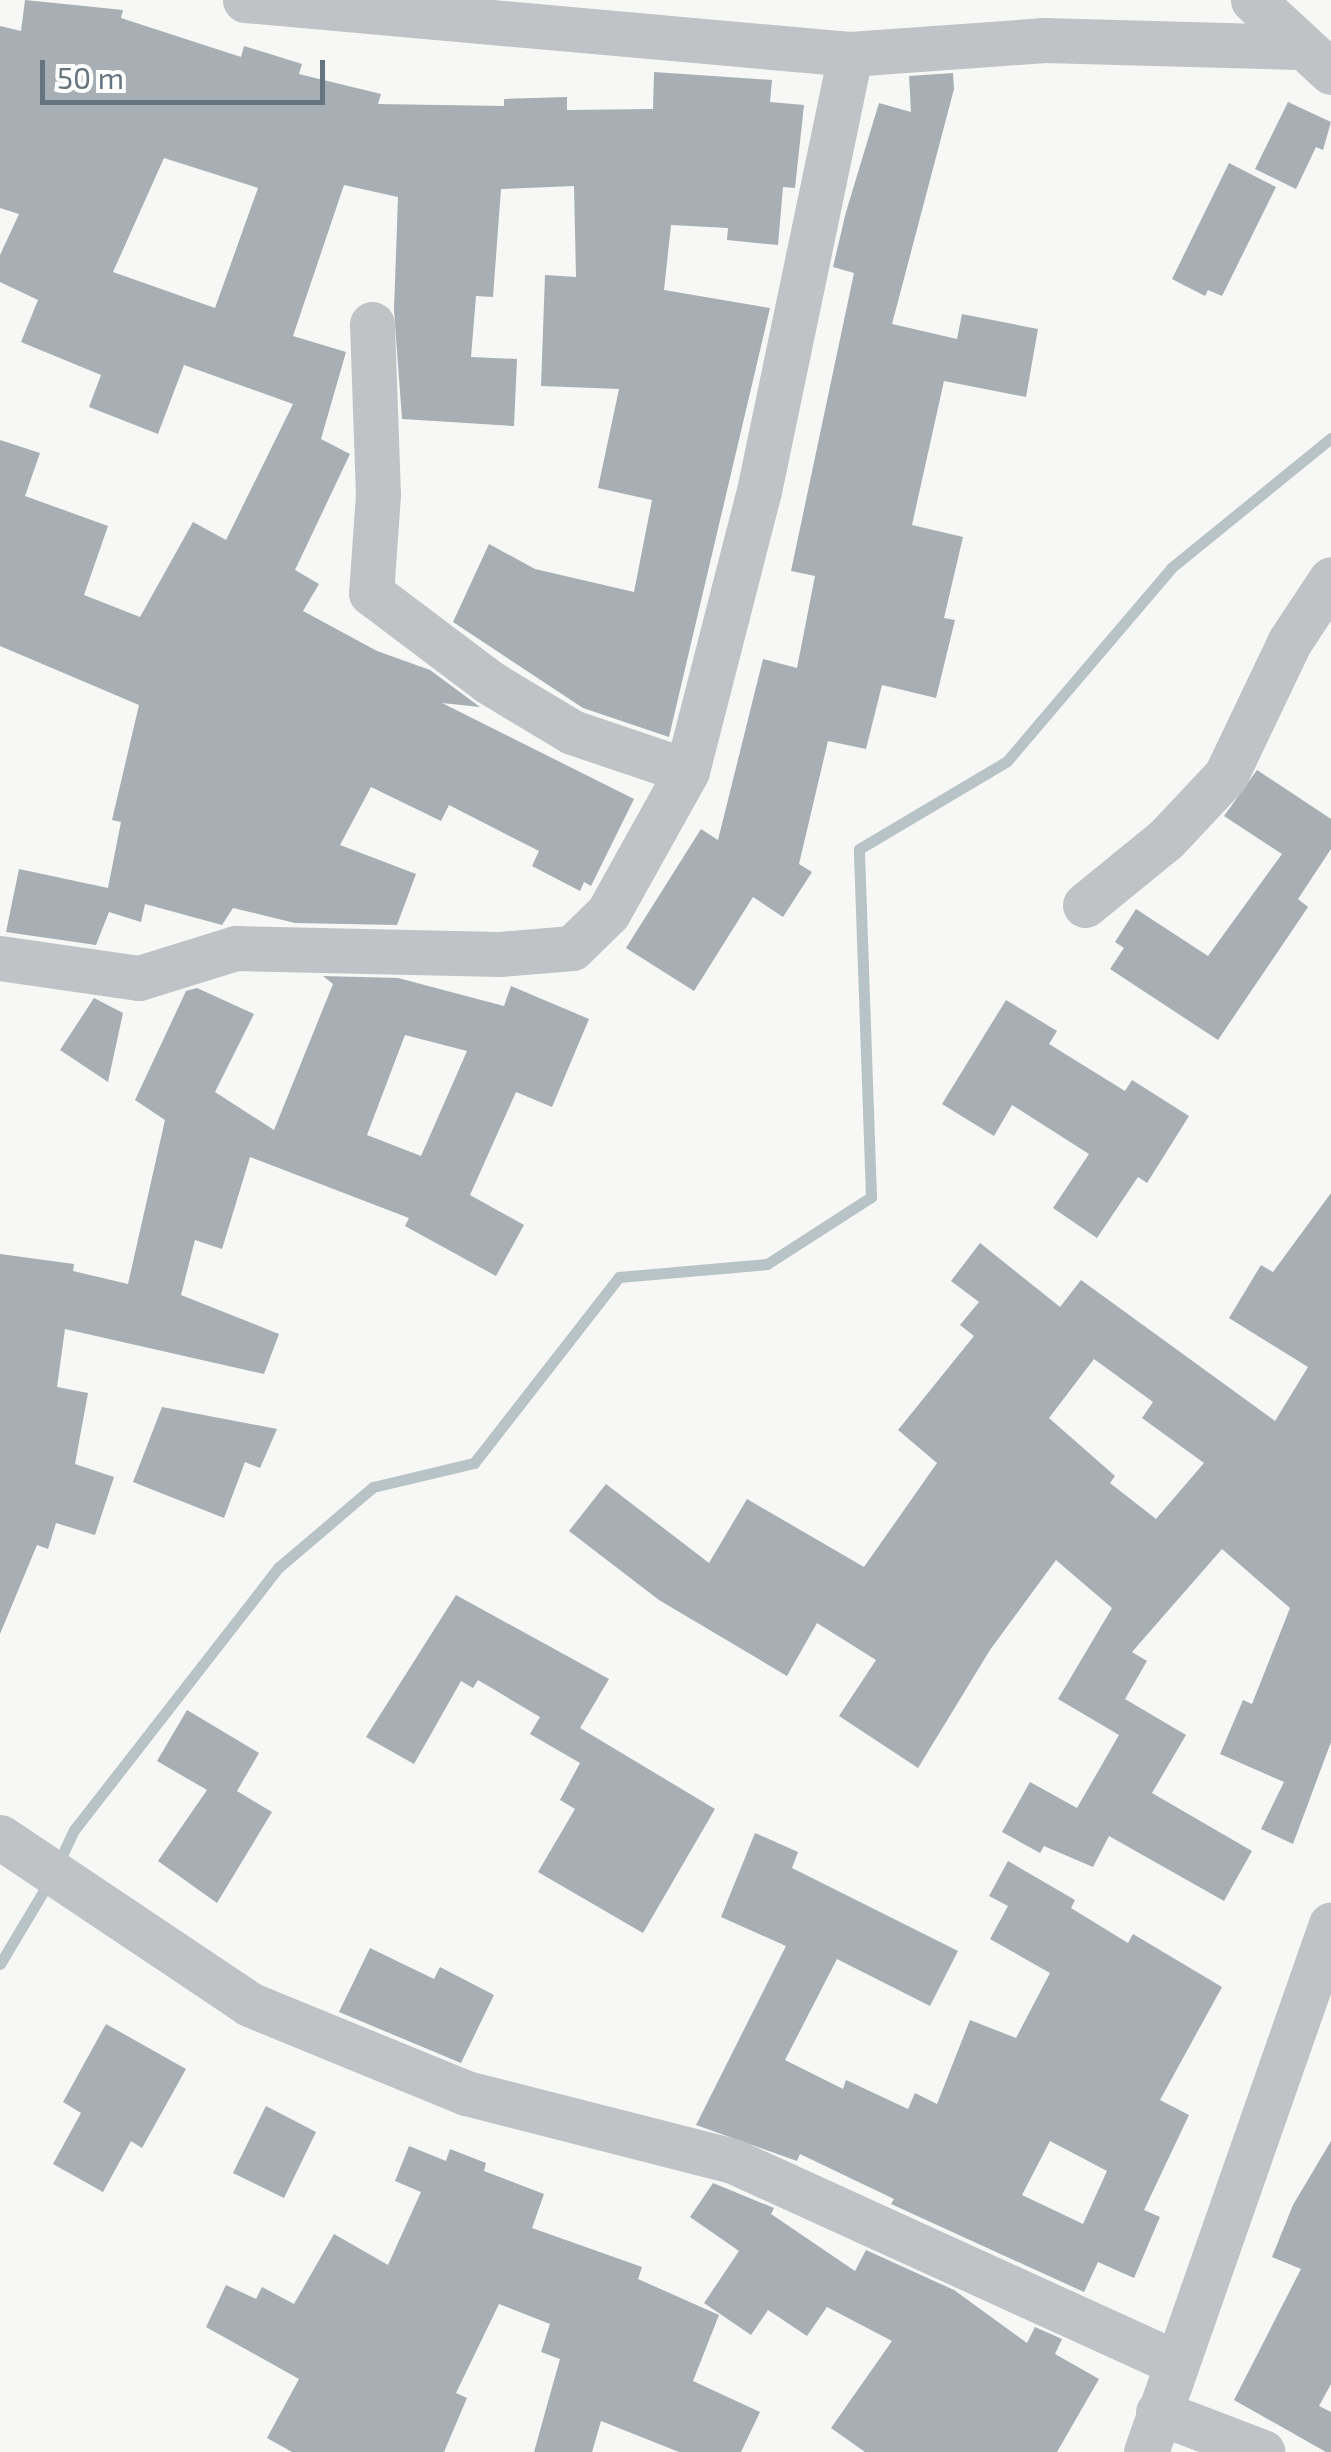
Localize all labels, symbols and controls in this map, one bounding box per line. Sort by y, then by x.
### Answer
scale bar [45,40,330,102]
text: 50 m [57,59,124,95]

